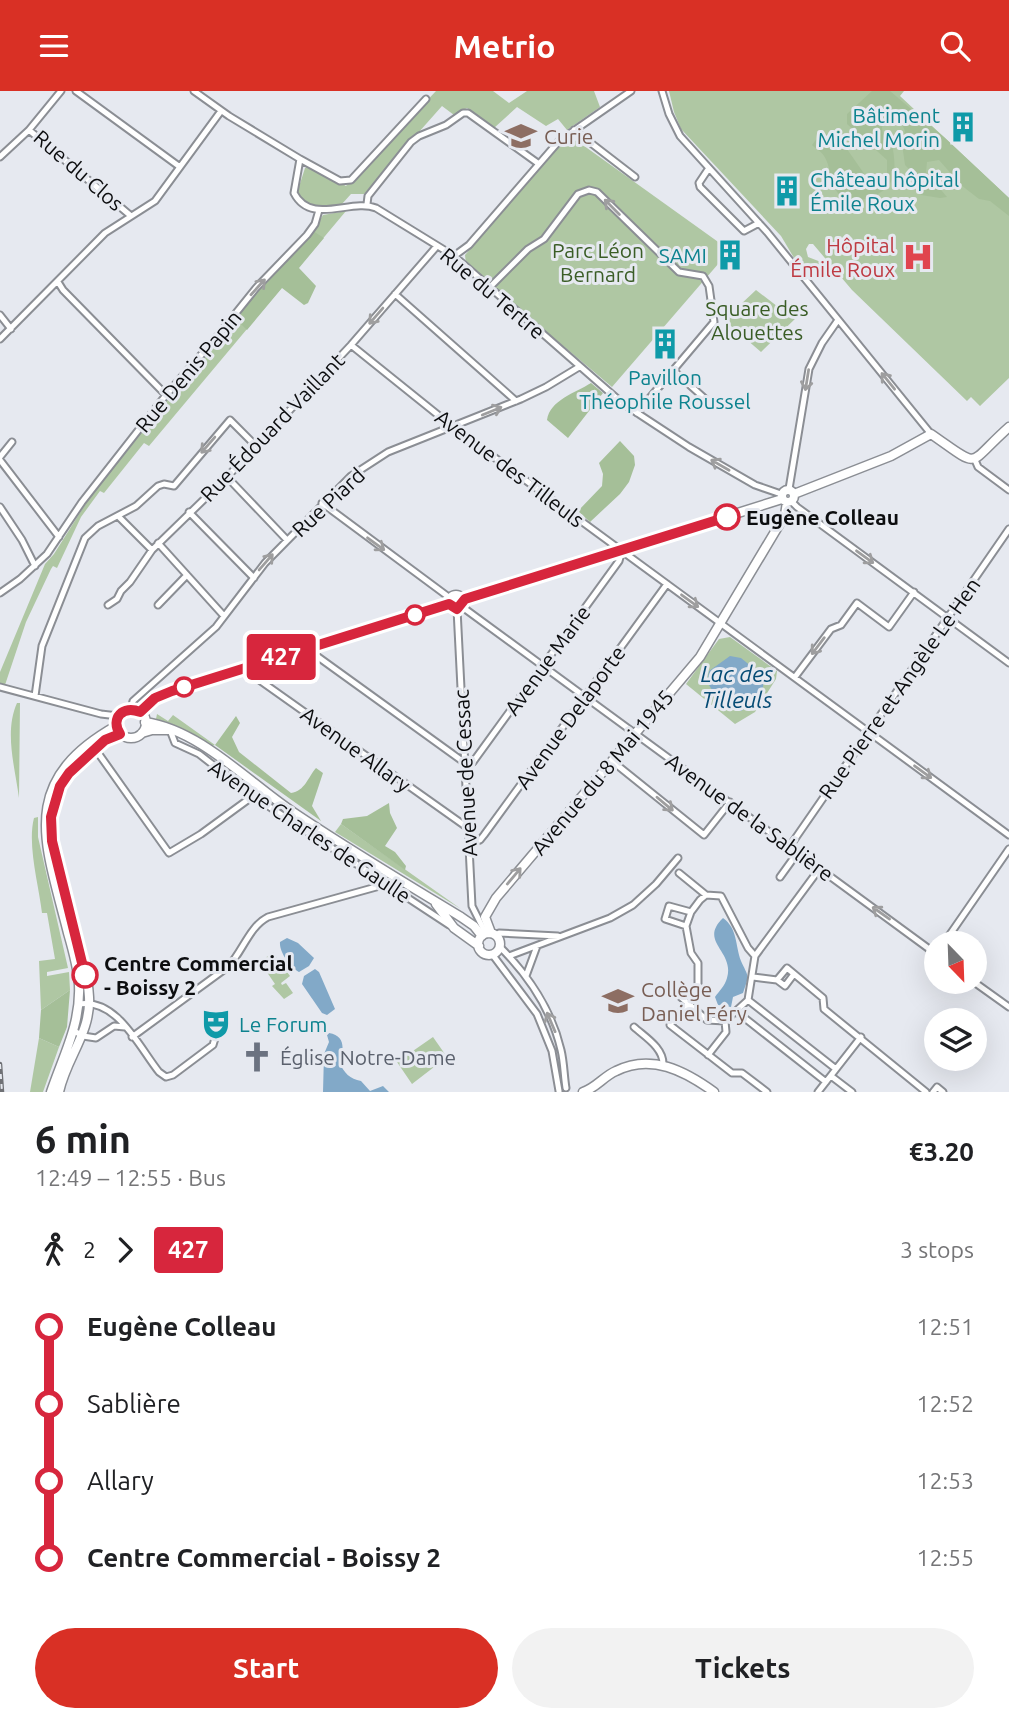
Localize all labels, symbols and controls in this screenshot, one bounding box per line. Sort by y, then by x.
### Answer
icon: menu [35,27,73,65]
icon: search [936,27,974,65]
text: Metrio [453,28,556,64]
place label: Bâtiment Michel Morin [817,103,940,151]
building icon: Bâtiment Michel Morin [946,110,980,144]
school or university icon: Curie [504,119,538,153]
place label: Curie [544,124,593,148]
street label: Rue du Clos [29,125,129,215]
place label: Château hôpital Émile Roux [810,167,959,215]
building icon: Château hôpital Émile Roux [770,174,804,208]
one-way arrow [604,199,621,216]
place label: Hôpital Émile Roux [790,233,895,281]
park label: Parc Léon Bernard [552,238,644,286]
building icon: SAMI [713,238,747,272]
hospital icon: Hôpital Émile Roux [901,240,935,274]
street label: Rue du Tertre [436,242,550,344]
place label: SAMI [659,243,707,267]
one-way arrow [250,278,266,296]
park label: Square des Alouettes [705,296,809,344]
street label: Rue Denis Papin [130,305,246,437]
one-way arrow [368,307,384,325]
building icon: Pavillon Théophile Roussel [648,327,682,361]
street label: Rue Édouard Vaillant [195,348,349,506]
place label: Pavillon Théophile Roussel [579,365,751,413]
one-way arrow [800,368,813,391]
one-way arrow [880,373,896,391]
one-way arrow [480,403,502,416]
street label: Avenue des Tilleuls [431,404,589,532]
one-way arrow [200,436,216,454]
one-way arrow [711,458,731,472]
street label: Rue Piard [287,462,369,542]
marker: Eugène Colleau [714,504,740,530]
place label: Eugène Colleau [746,505,899,529]
one-way arrow [367,537,385,552]
one-way arrow [855,550,874,564]
one-way arrow [258,554,274,572]
street label: Rue Pierre et Angèle Le Hen [813,573,985,803]
one-way arrow [680,594,699,608]
street label: Avenue Marie [499,601,595,719]
unlabelled marker [405,605,425,625]
line badge: 427 [241,634,321,680]
one-way arrow [811,636,825,655]
street label: Avenue Delaporte [510,641,630,793]
text: 427 [261,643,301,670]
water label: Lac des Tilleuls [700,661,774,712]
unlabelled marker [174,677,194,697]
street label: Avenue du 8 Mai 1945 [526,685,678,859]
street label: Avenue de Cessac [449,689,481,857]
street label: Avenue Allary [297,701,415,797]
street label: Avenue de la Sablière [662,748,838,886]
street label: Avenue Charles de Gaulle [205,754,415,908]
one-way arrow [913,764,932,779]
one-way arrow [656,796,674,812]
one-way arrow [506,867,522,885]
one-way arrow [872,906,891,920]
north arrow [924,931,987,994]
map controls [924,931,987,1071]
place label: Centre Commercial - Boissy 2 [104,951,293,999]
marker: Centre Commercial - Boissy 2 [72,962,98,988]
place label: Collège Daniel Féry [641,977,747,1025]
school or university icon: Collège Daniel Féry [601,984,635,1018]
theatre icon: Le Forum [199,1007,233,1041]
button: layers [924,1008,987,1071]
place label: Le Forum [239,1012,327,1036]
one-way arrow [544,1012,557,1033]
church icon: Église Notre-Dame [240,1040,274,1074]
place label: Église Notre-Dame [280,1045,456,1069]
text: 6 min [35,1118,131,1160]
text: €3.20 [909,1137,974,1166]
text: 12:49 – 12:55 · Bus [35,1165,226,1190]
icon: walk [35,1231,73,1269]
icon: forward [106,1231,144,1269]
text: 427 [168,1236,209,1263]
text: 2 [83,1237,96,1262]
text: 3 stops [900,1237,974,1262]
text: Eugène Colleau [87,1312,276,1341]
text: 12:51 [916,1314,974,1339]
text: Sablière [87,1389,181,1418]
text: 12:52 [916,1391,974,1416]
text: Allary [87,1466,154,1495]
text: 12:53 [916,1468,974,1493]
text: Centre Commercial - Boissy 2 [87,1543,441,1572]
text: 12:55 [916,1545,974,1570]
button: Start [35,1628,498,1708]
button: Tickets [512,1628,974,1708]

